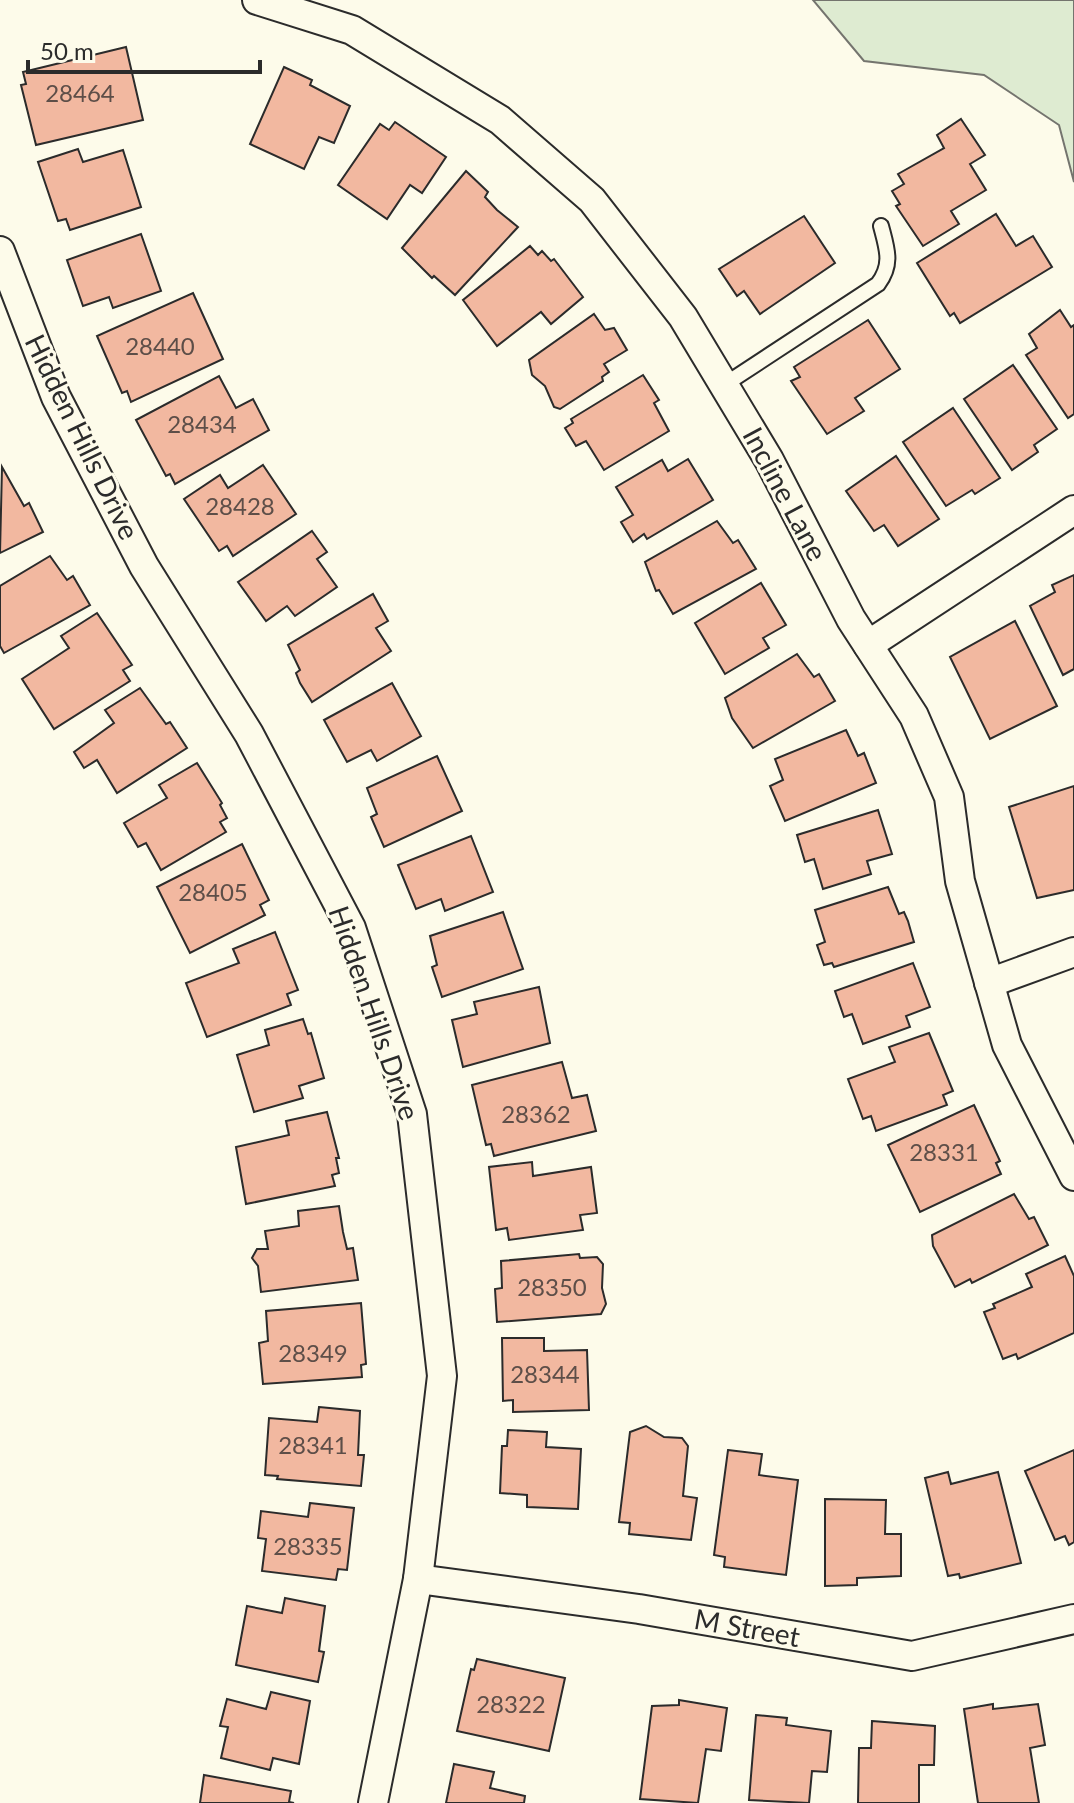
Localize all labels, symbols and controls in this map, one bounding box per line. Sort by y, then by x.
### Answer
scale bar [28,24,260,74]
text: 50 m [40,36,94,65]
house number: 28464 [45,78,115,107]
street label: Hidden Hills Drive [19,328,147,545]
house number: 28440 [125,331,195,360]
house number: 28434 [167,409,237,438]
street label: Incline Lane [737,421,835,566]
house number: 28428 [205,491,275,520]
house number: 28405 [178,877,248,906]
street label: Hidden Hills Drive [322,901,427,1124]
house number: 28362 [501,1099,571,1128]
house number: 28331 [909,1137,979,1166]
house number: 28350 [517,1272,587,1301]
house number: 28349 [278,1338,348,1367]
house number: 28344 [510,1359,580,1388]
house number: 28341 [278,1430,348,1459]
house number: 28335 [273,1531,343,1560]
street label: M Street [692,1601,803,1653]
house number: 28322 [476,1689,546,1718]

